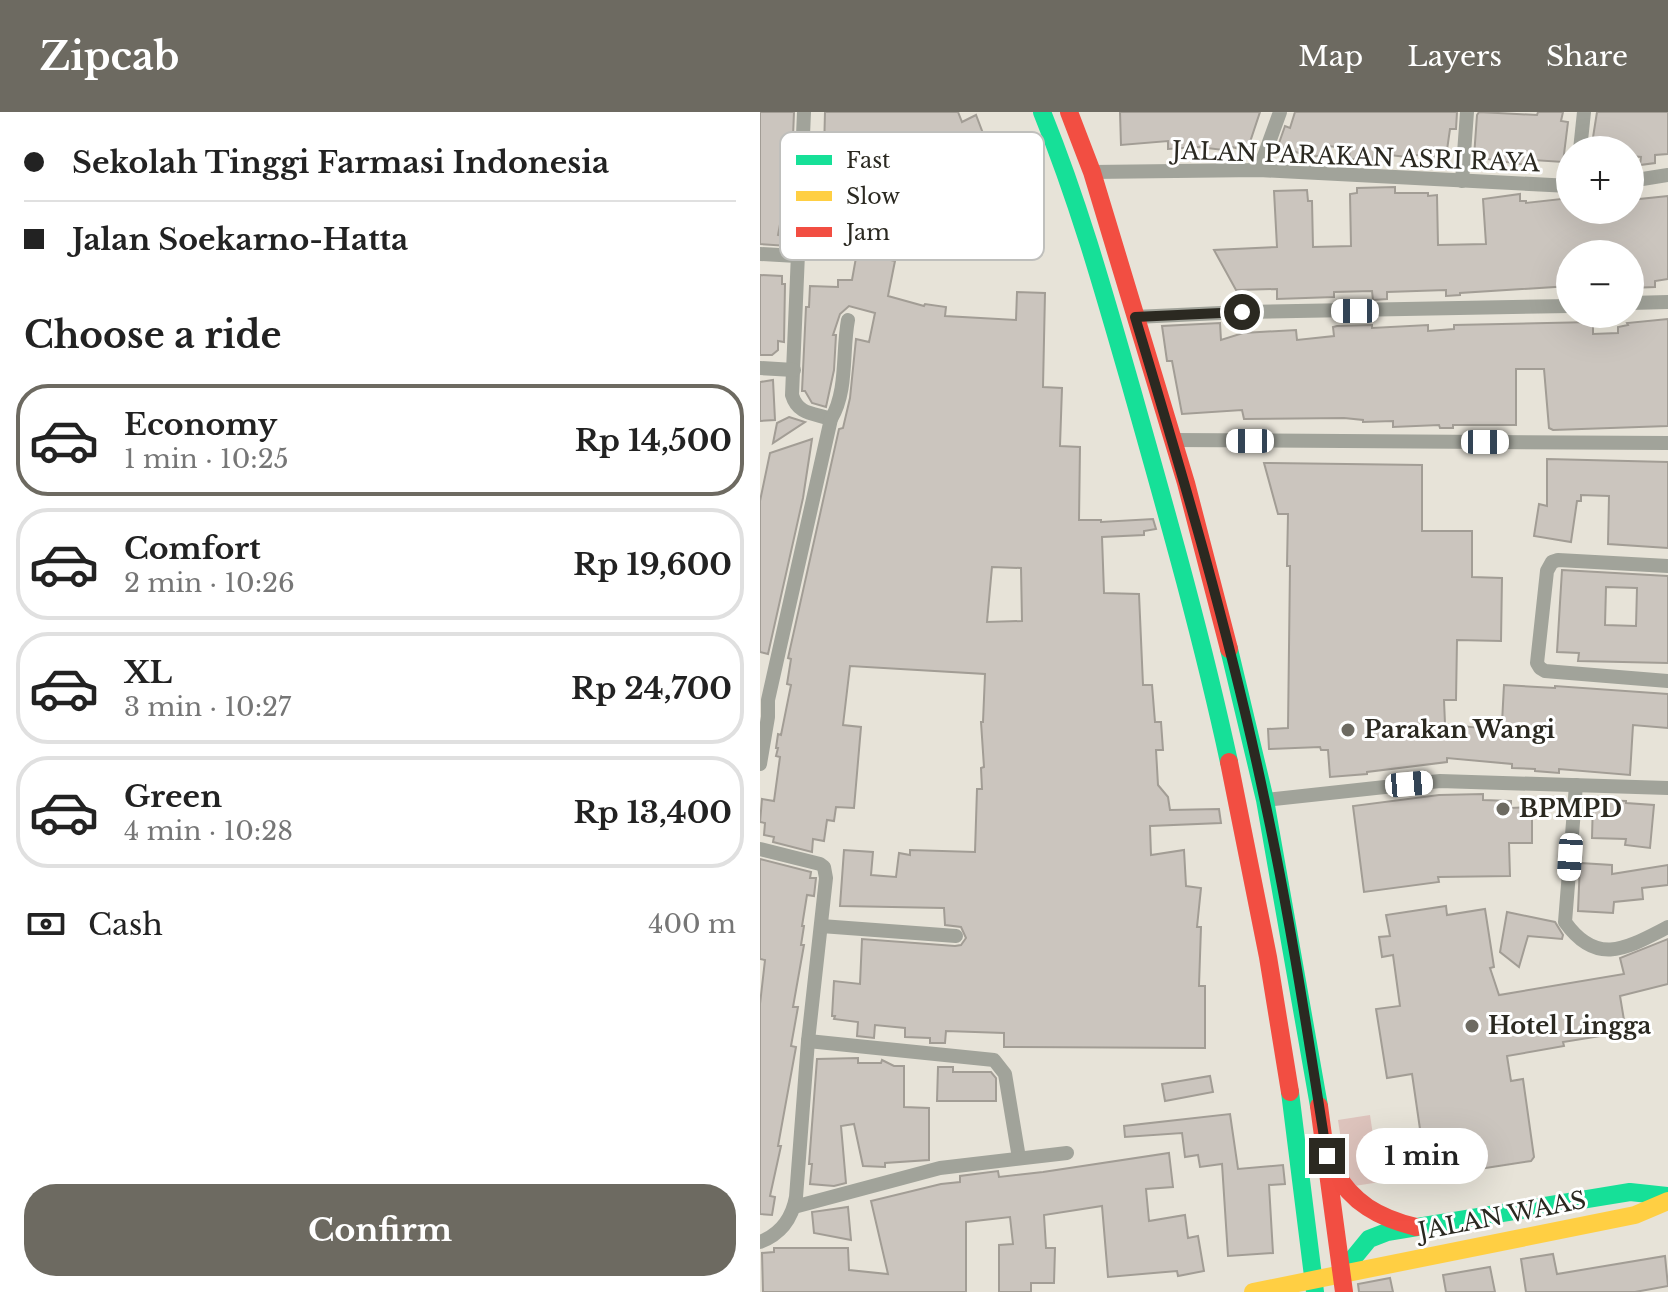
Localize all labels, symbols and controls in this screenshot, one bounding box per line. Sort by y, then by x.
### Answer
text: Zipcab [40,33,179,80]
text: Map [1298,39,1363,74]
text: Layers [1407,39,1502,74]
text: Share [1546,39,1628,74]
legend [780,132,1044,260]
street label: JALAN PARAKAN ASRI RAYA [1169,135,1541,177]
map controls [1556,136,1644,328]
button: + [1556,136,1644,224]
text: Sekolah Tinggi Farmasi Indonesia [72,144,609,181]
text: Fast [846,147,891,174]
text: Slow [846,183,900,210]
text: Jam [843,219,890,246]
text: Jalan Soekarno-Hatta [72,221,408,258]
button: − [1556,240,1644,328]
route start [1224,294,1260,330]
car [1331,299,1379,323]
text: Choose a ride [24,313,281,358]
icon: car [28,404,100,476]
text: Economy [124,406,277,443]
text: Rp 14,500 [575,422,732,459]
car [1226,429,1274,453]
car [1461,430,1509,454]
text: 1 min · 10:25 [124,443,288,475]
icon: car [28,528,100,600]
text: Comfort [124,530,261,567]
text: Rp 19,600 [573,546,732,583]
text: 2 min · 10:26 [124,567,295,599]
icon: car [28,652,100,724]
text: XL [124,654,172,691]
text: Rp 24,700 [571,670,732,707]
text: 3 min · 10:27 [124,691,291,723]
place label: Parakan Wangi [1364,715,1555,744]
marker: Parakan Wangi [1339,721,1357,739]
car [1384,770,1434,798]
icon: car [28,776,100,848]
text: Green [124,778,222,815]
text: Rp 13,400 [573,794,732,831]
place label: BPMPD [1519,794,1622,823]
marker: BPMPD [1494,800,1512,818]
text: 4 min · 10:28 [124,815,293,847]
car [1556,832,1584,882]
icon: cash [24,902,68,946]
text: Cash [88,906,163,943]
text: 400 m [648,908,736,940]
place label: Hotel Lingga [1488,1011,1652,1040]
marker: Hotel Lingga [1463,1017,1481,1035]
callout: 1 min [1355,1128,1487,1184]
route end [1309,1138,1345,1174]
text: 1 min [1384,1140,1460,1172]
button: Confirm [24,1184,736,1276]
street label: JALAN WAAS [1413,1185,1588,1247]

